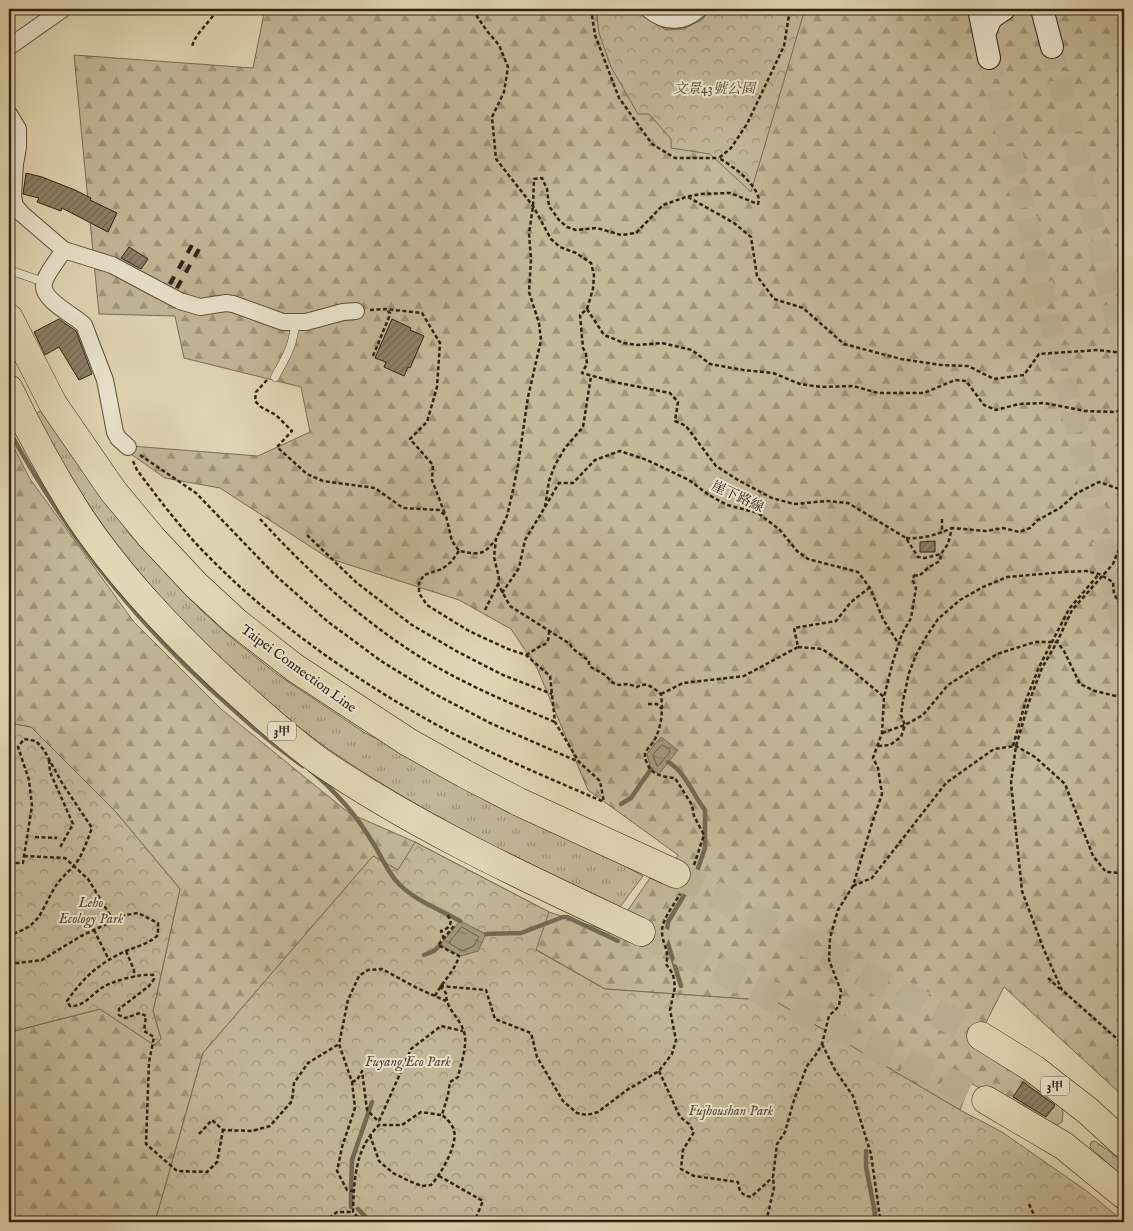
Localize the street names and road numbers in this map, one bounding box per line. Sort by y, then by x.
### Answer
street label: 崖下路線 [708,477,767,517]
street label: Taipei Connection Line [237,621,360,717]
road number: 3甲 [268,721,296,740]
road number: 3甲 [1041,1076,1069,1096]

